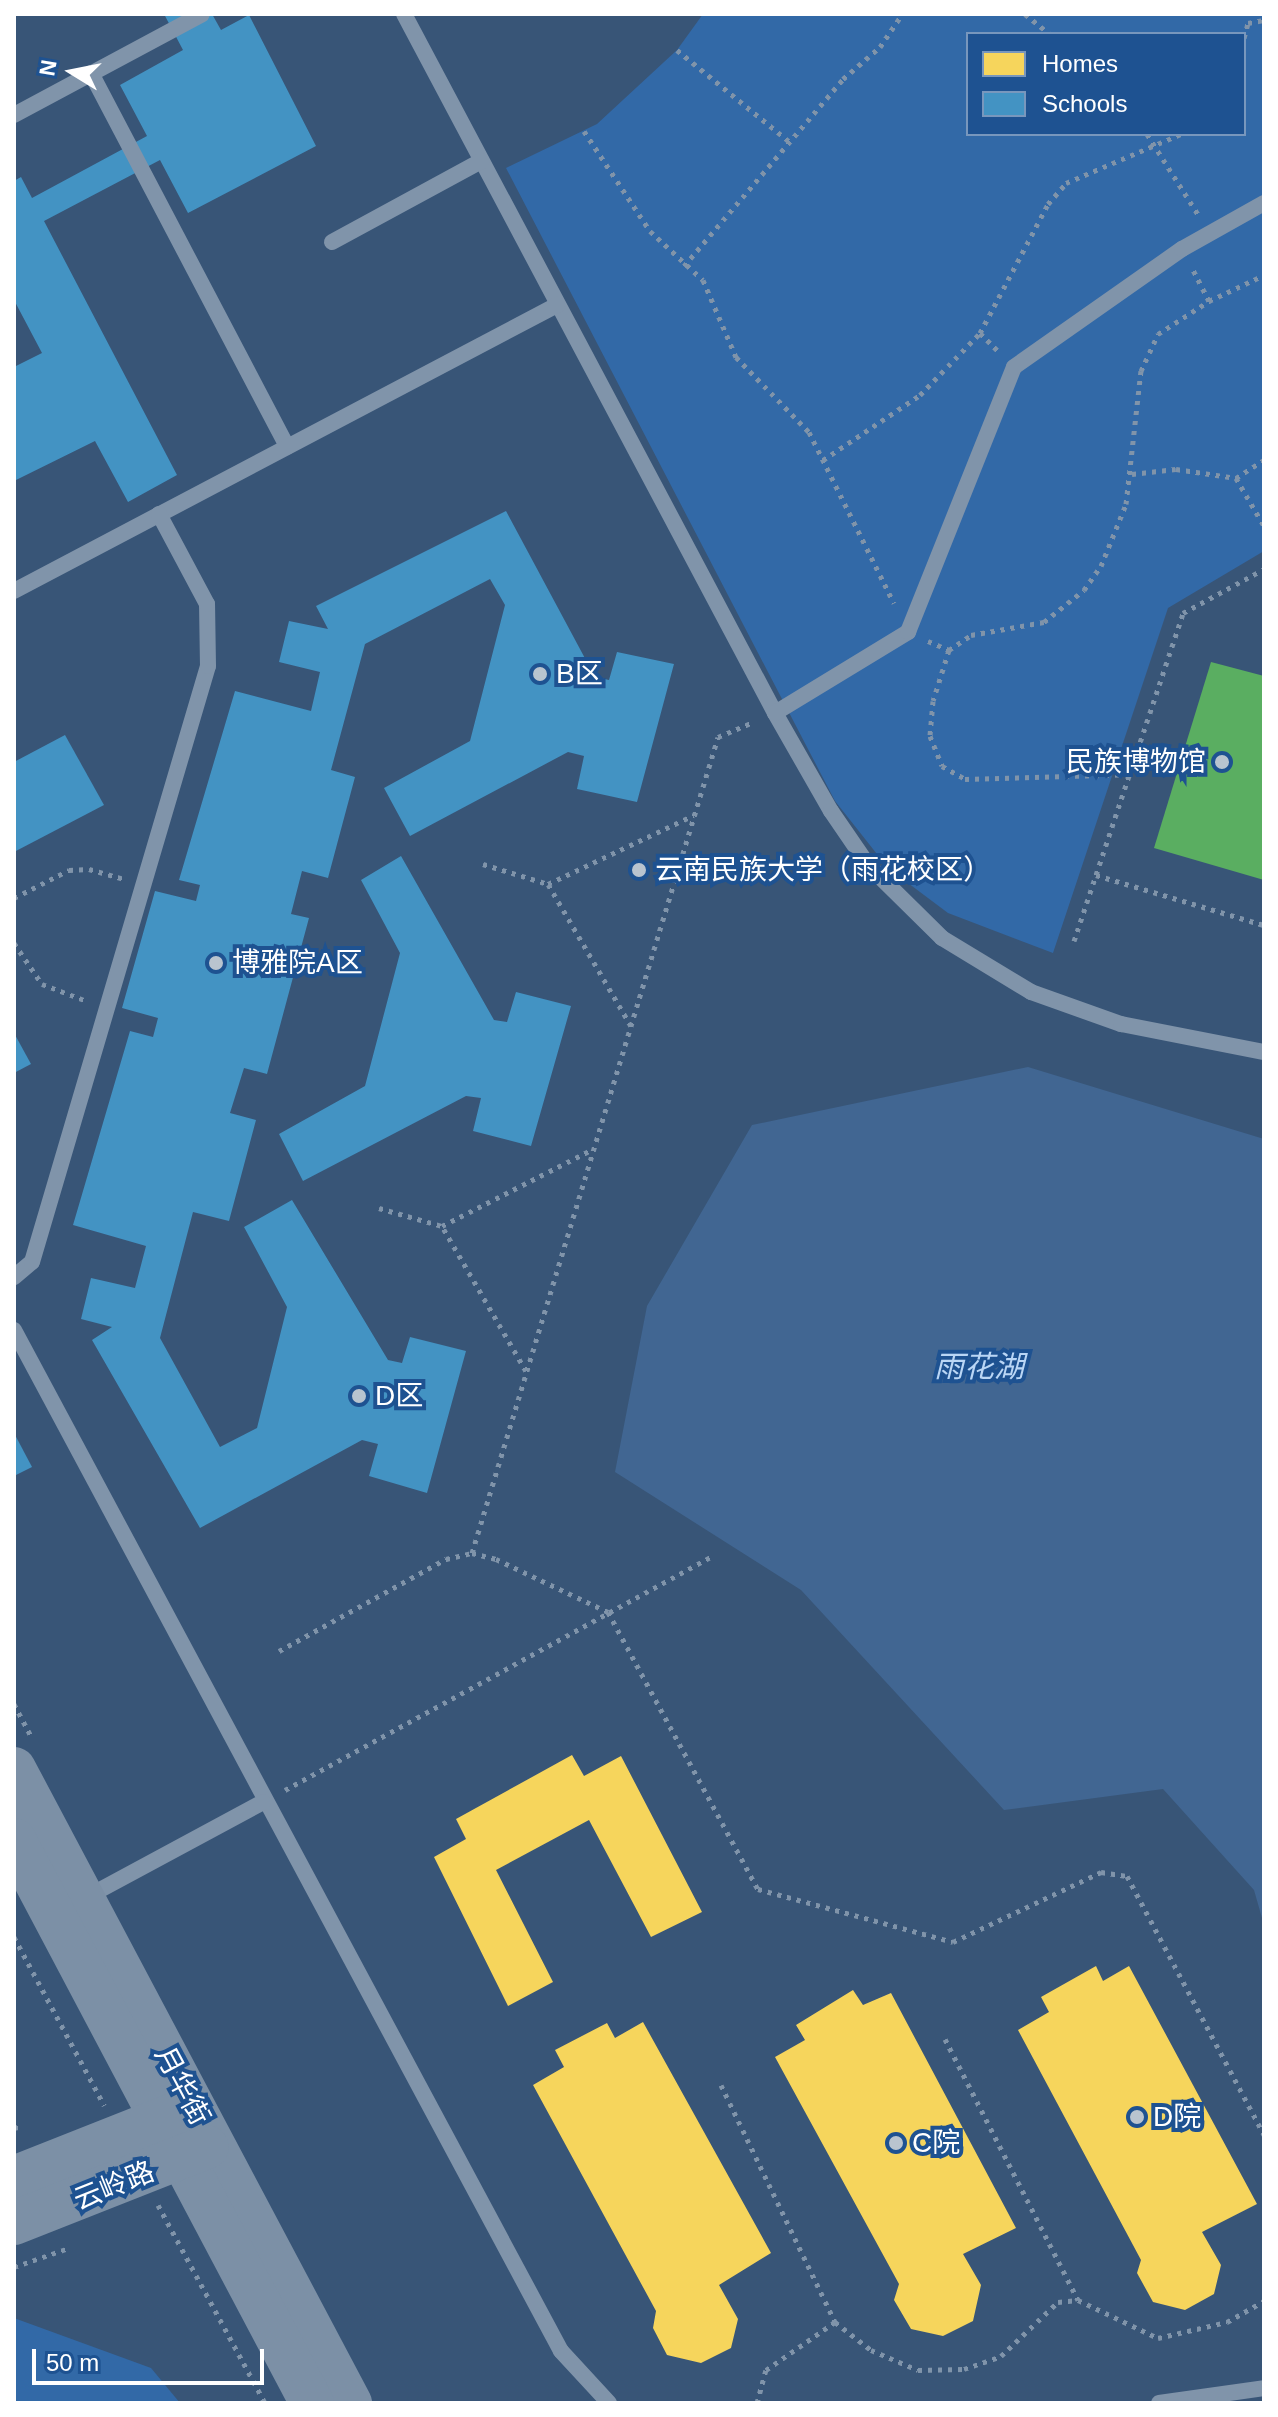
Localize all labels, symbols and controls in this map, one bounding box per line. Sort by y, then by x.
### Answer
north arrow [32,32,112,112]
legend [966,32,1246,136]
text: Homes [1042,50,1118,77]
text: N [34,58,62,78]
text: Schools [1042,90,1127,117]
place label: B区 [556,657,603,691]
marker: B区 [531,665,549,683]
place label: 民族博物馆 [1066,745,1206,779]
marker: 民族博物馆 [1213,753,1231,771]
place label: 云南民族大学（雨花校区） [655,853,991,887]
marker: 云南民族大学（雨花校区） [630,861,648,879]
place label: 博雅院A区 [232,946,363,980]
marker: 博雅院A区 [207,954,225,972]
water label: 雨花湖 [934,1349,1024,1385]
place label: D区 [375,1379,423,1413]
marker: D区 [350,1387,368,1405]
street label: 月华街 [147,2041,217,2131]
place label: D院 [1153,2100,1201,2134]
marker: D院 [1128,2108,1146,2126]
place label: C院 [912,2126,960,2160]
marker: C院 [887,2134,905,2152]
street label: 云岭路 [69,2155,159,2217]
scale bar [36,2333,268,2383]
text: 50 m [46,2349,99,2376]

